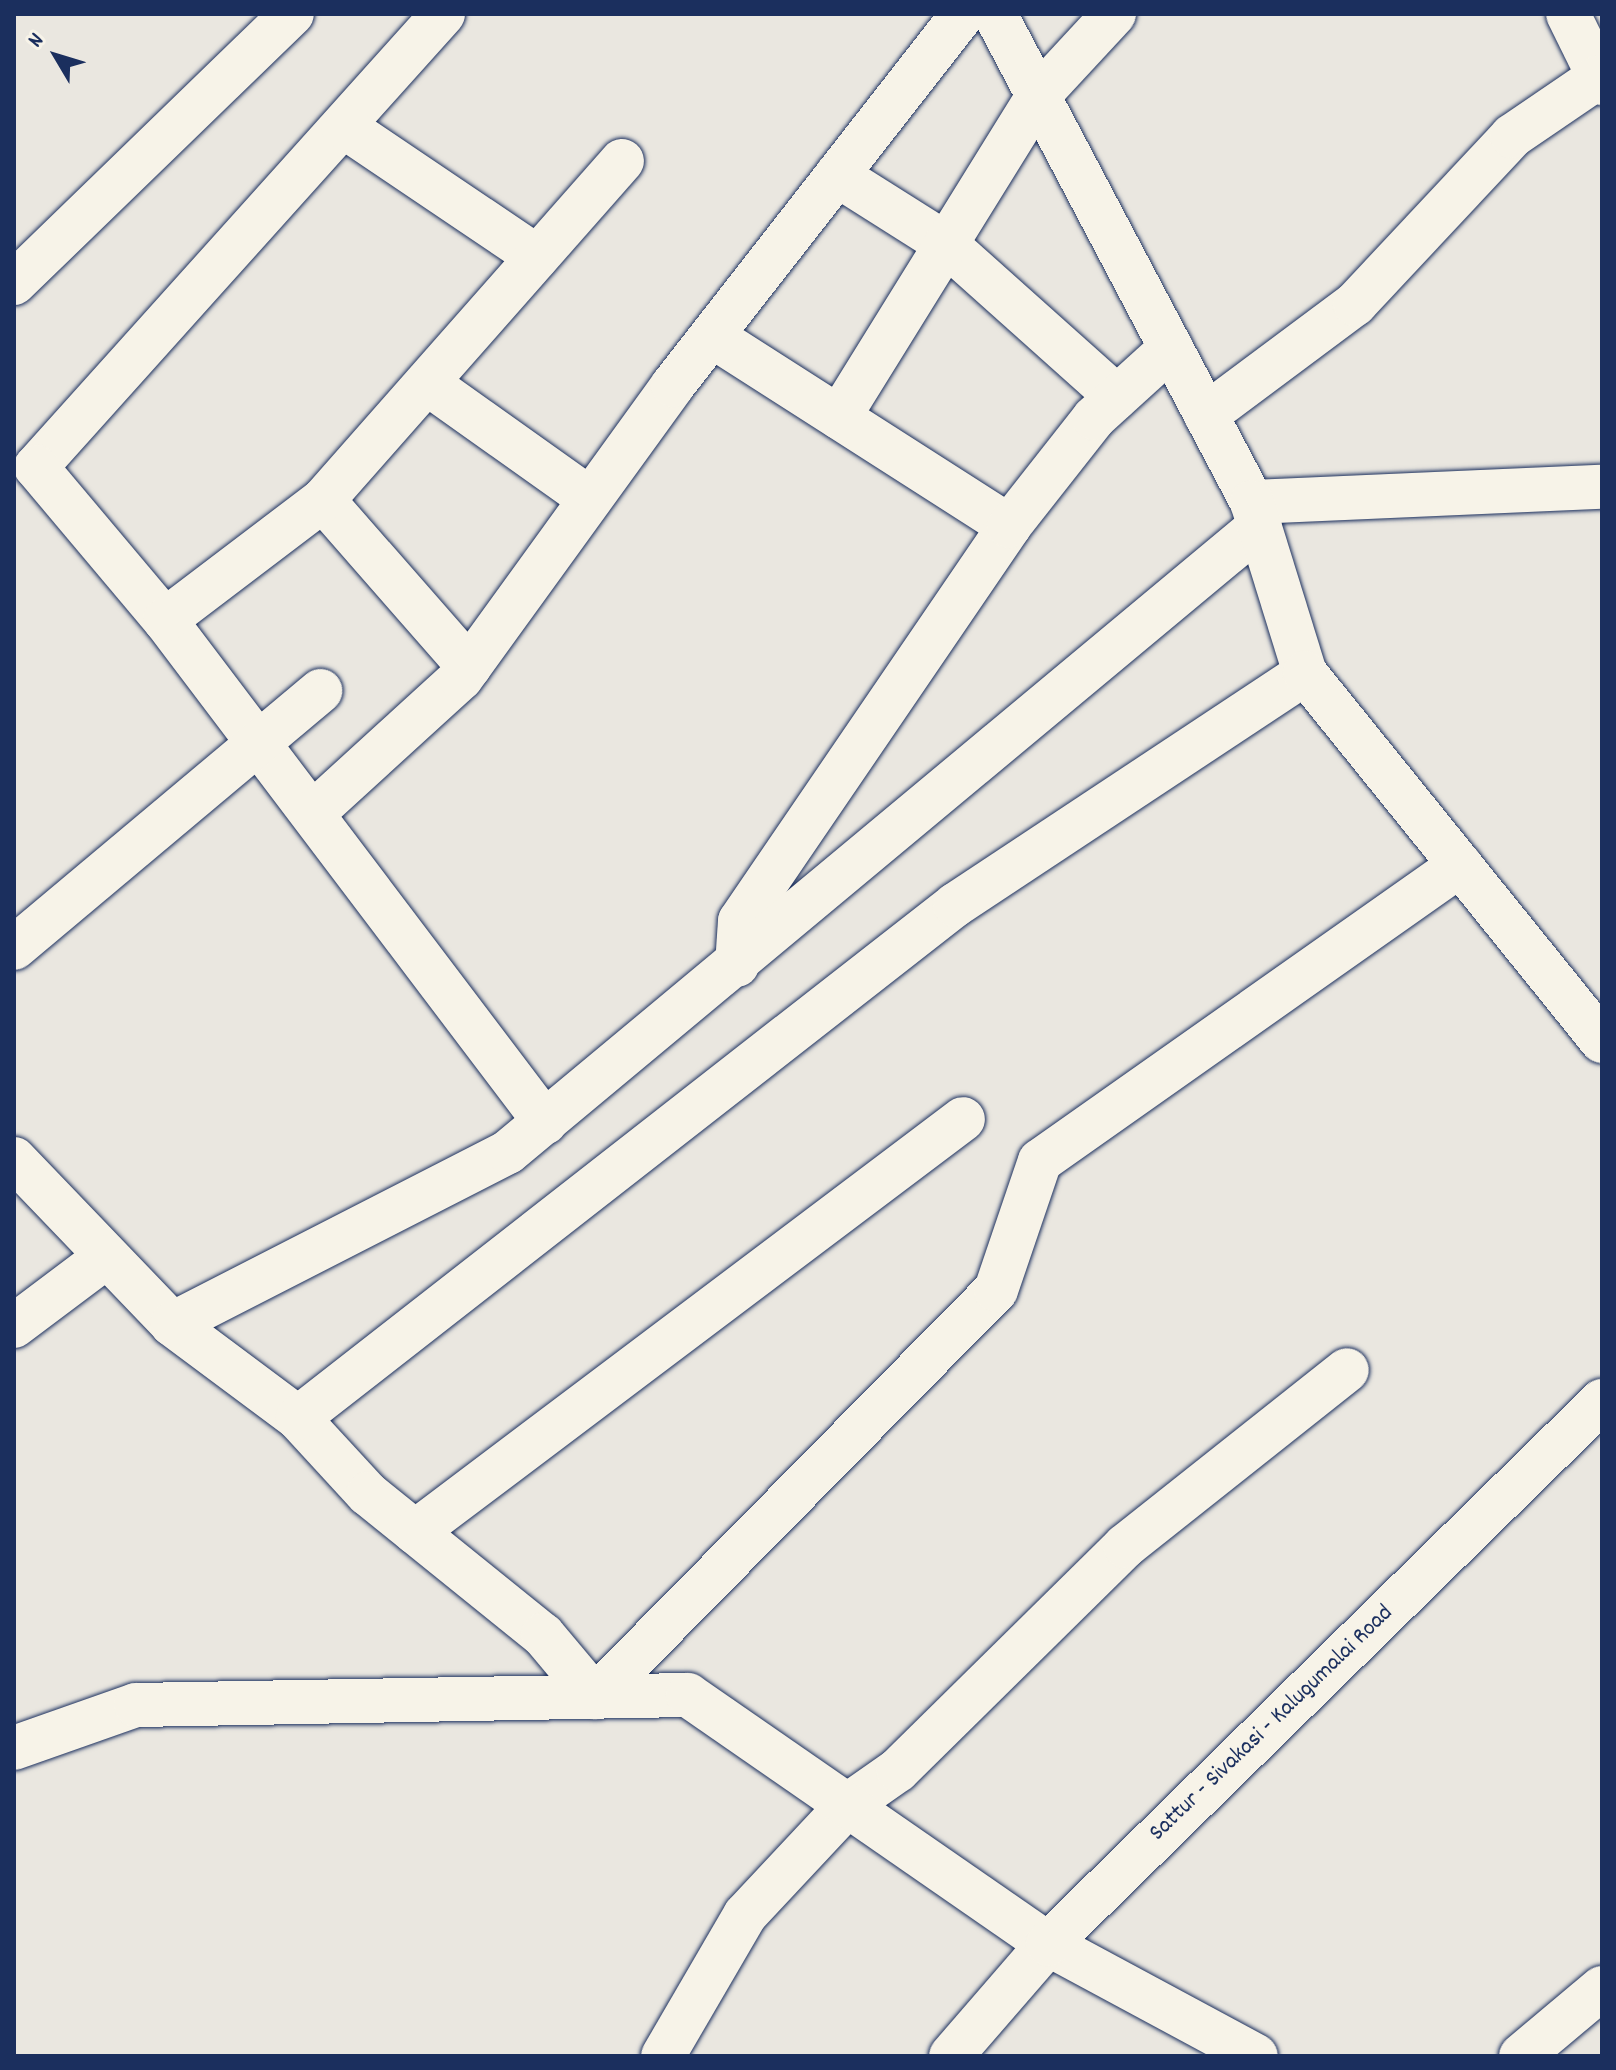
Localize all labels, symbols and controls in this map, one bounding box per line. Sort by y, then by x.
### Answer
north arrow [16,16,96,96]
text: N [21,27,52,55]
street label: Sattur - Sivakasi - Kalugumalai Road [1144,1600,1400,1848]

